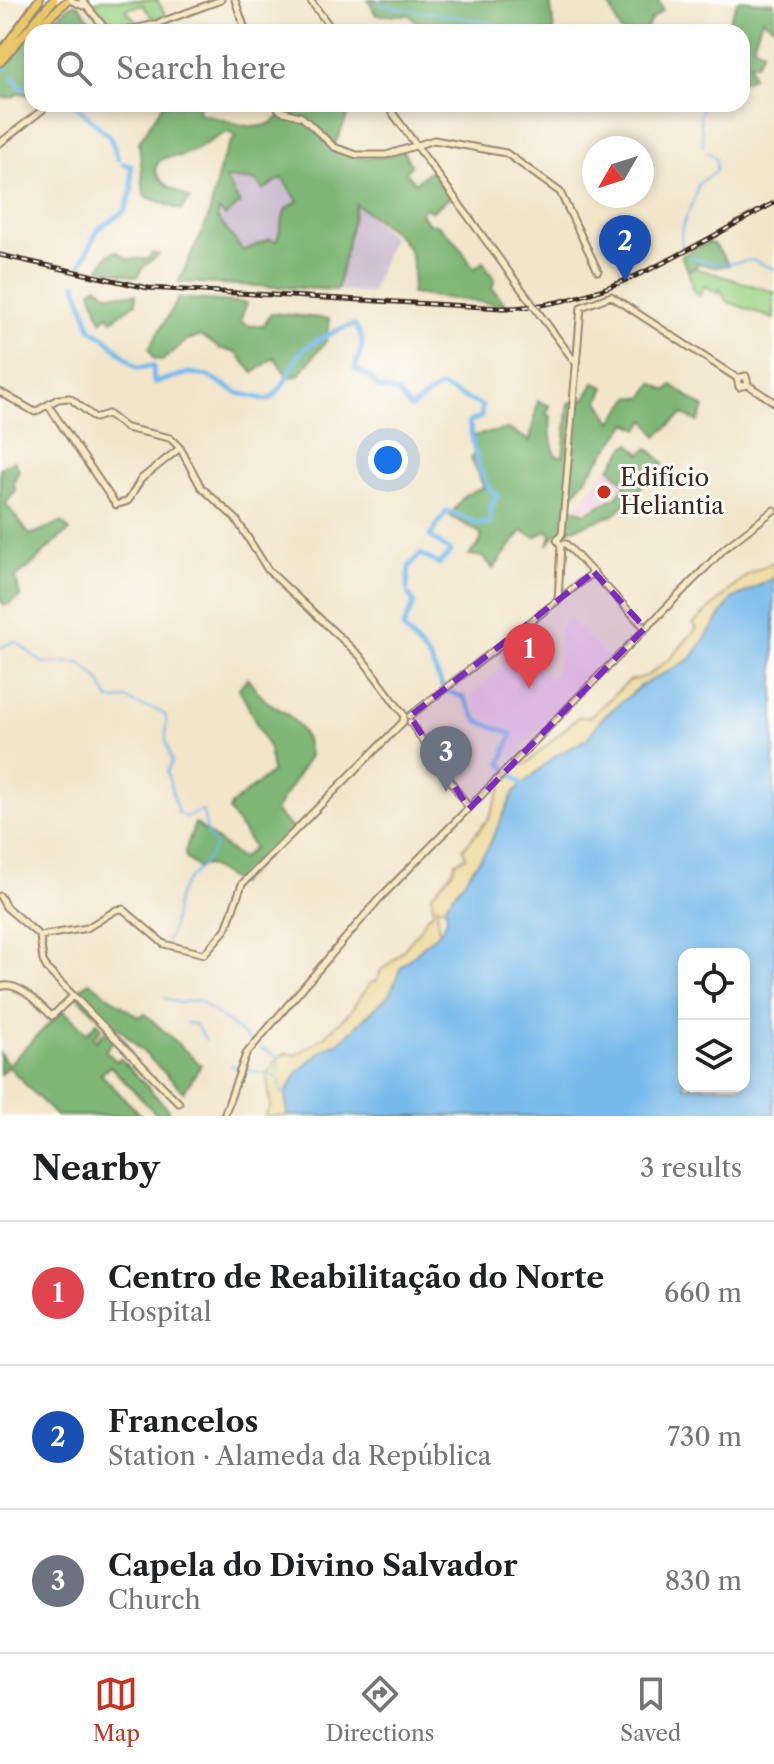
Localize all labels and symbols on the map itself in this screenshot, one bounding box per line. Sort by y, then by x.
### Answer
north arrow [582,136,654,208]
pin: 2 [599,215,651,281]
your location [368,440,408,480]
place label: Edifício Heliantia [620,463,724,520]
marker: Edifício Heliantia [595,483,613,501]
pin: 1 [503,623,555,689]
pin: 3 [420,726,472,792]

